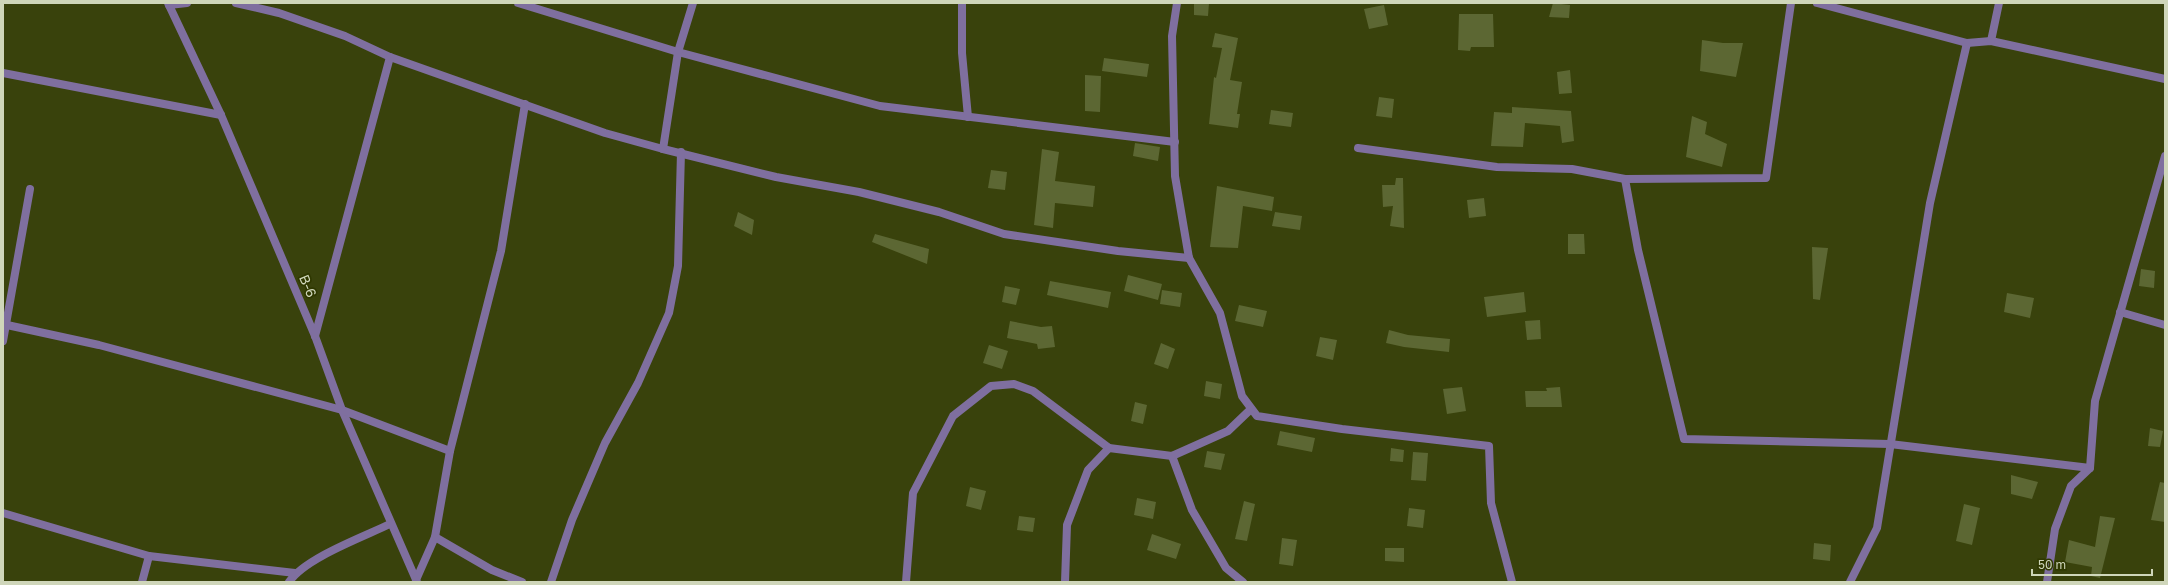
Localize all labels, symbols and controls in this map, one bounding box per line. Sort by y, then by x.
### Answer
street label: B-6 [296,272,321,300]
scale bar [2032,551,2152,577]
text: 50 m [2038,557,2066,572]

